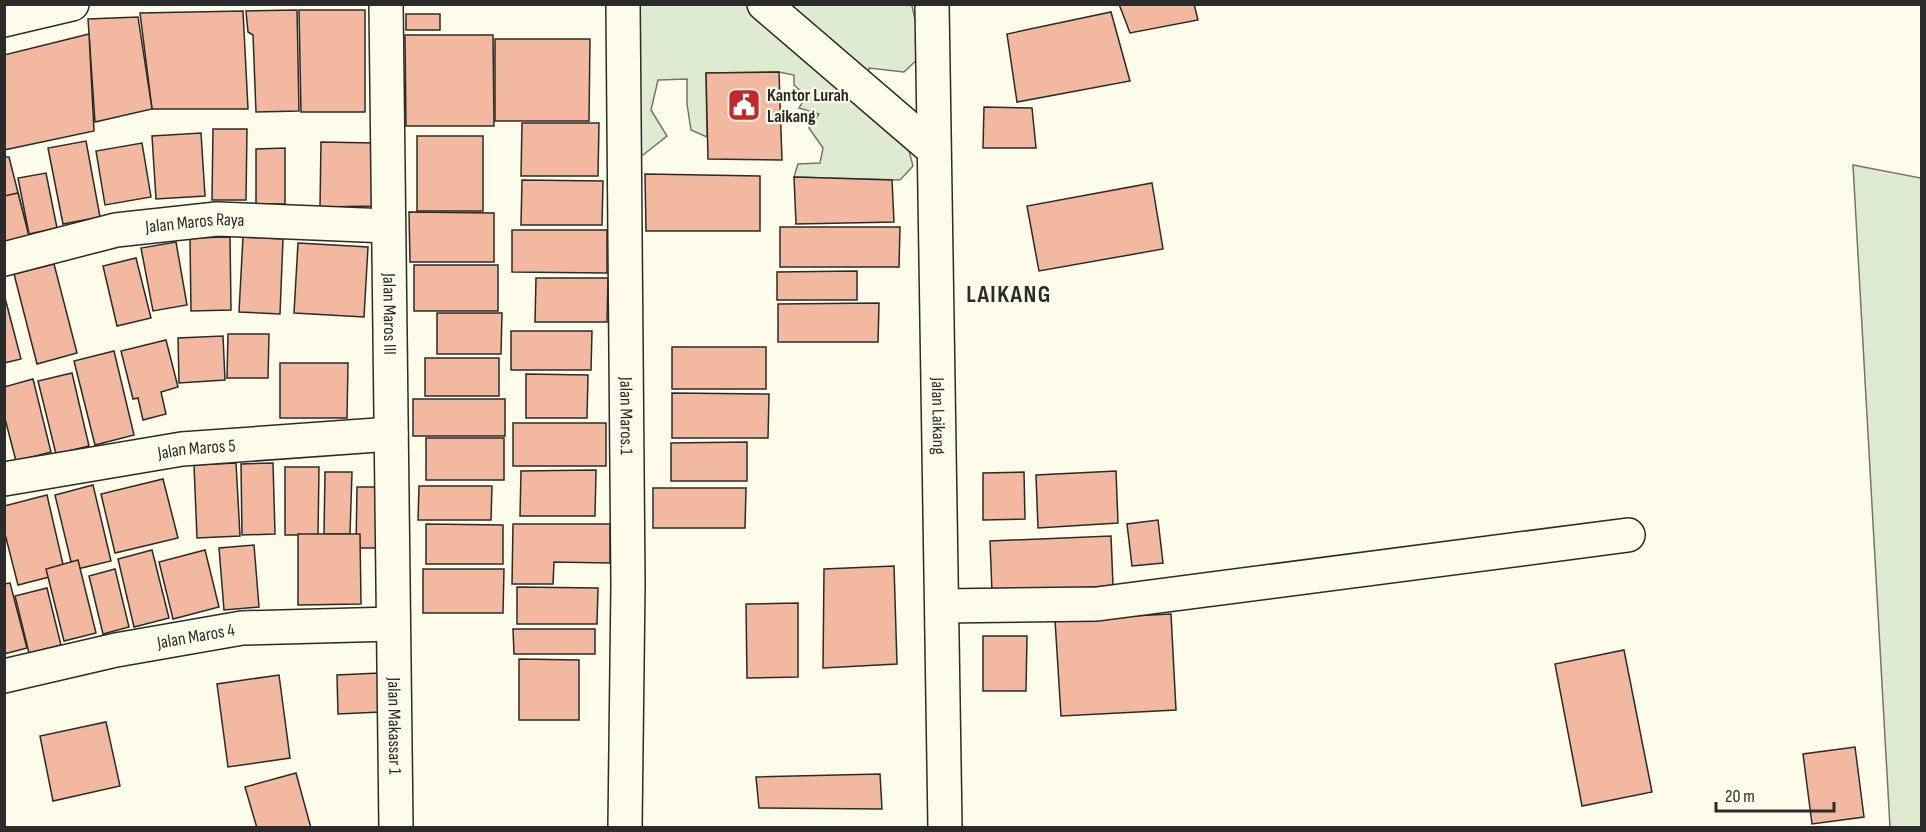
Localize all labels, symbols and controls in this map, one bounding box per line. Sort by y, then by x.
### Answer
place label: Kantor Lurah Laikang [767,85,849,127]
public building icon: Kantor Lurah Laikang [726,87,762,123]
street label: Jalan Maros Raya [143,209,245,238]
street label: Jalan Maros III [378,272,400,355]
district label: LAIKANG [966,280,1052,309]
street label: Jalan Maros.1 [615,376,637,456]
street label: Jalan Laikang [927,376,949,455]
street label: Jalan Maros 5 [155,435,236,464]
street label: Jalan Maros 4 [154,619,237,654]
street label: Jalan Makassar 1 [383,676,405,775]
scale bar [1716,775,1834,813]
text: 20 m [1725,786,1755,807]

